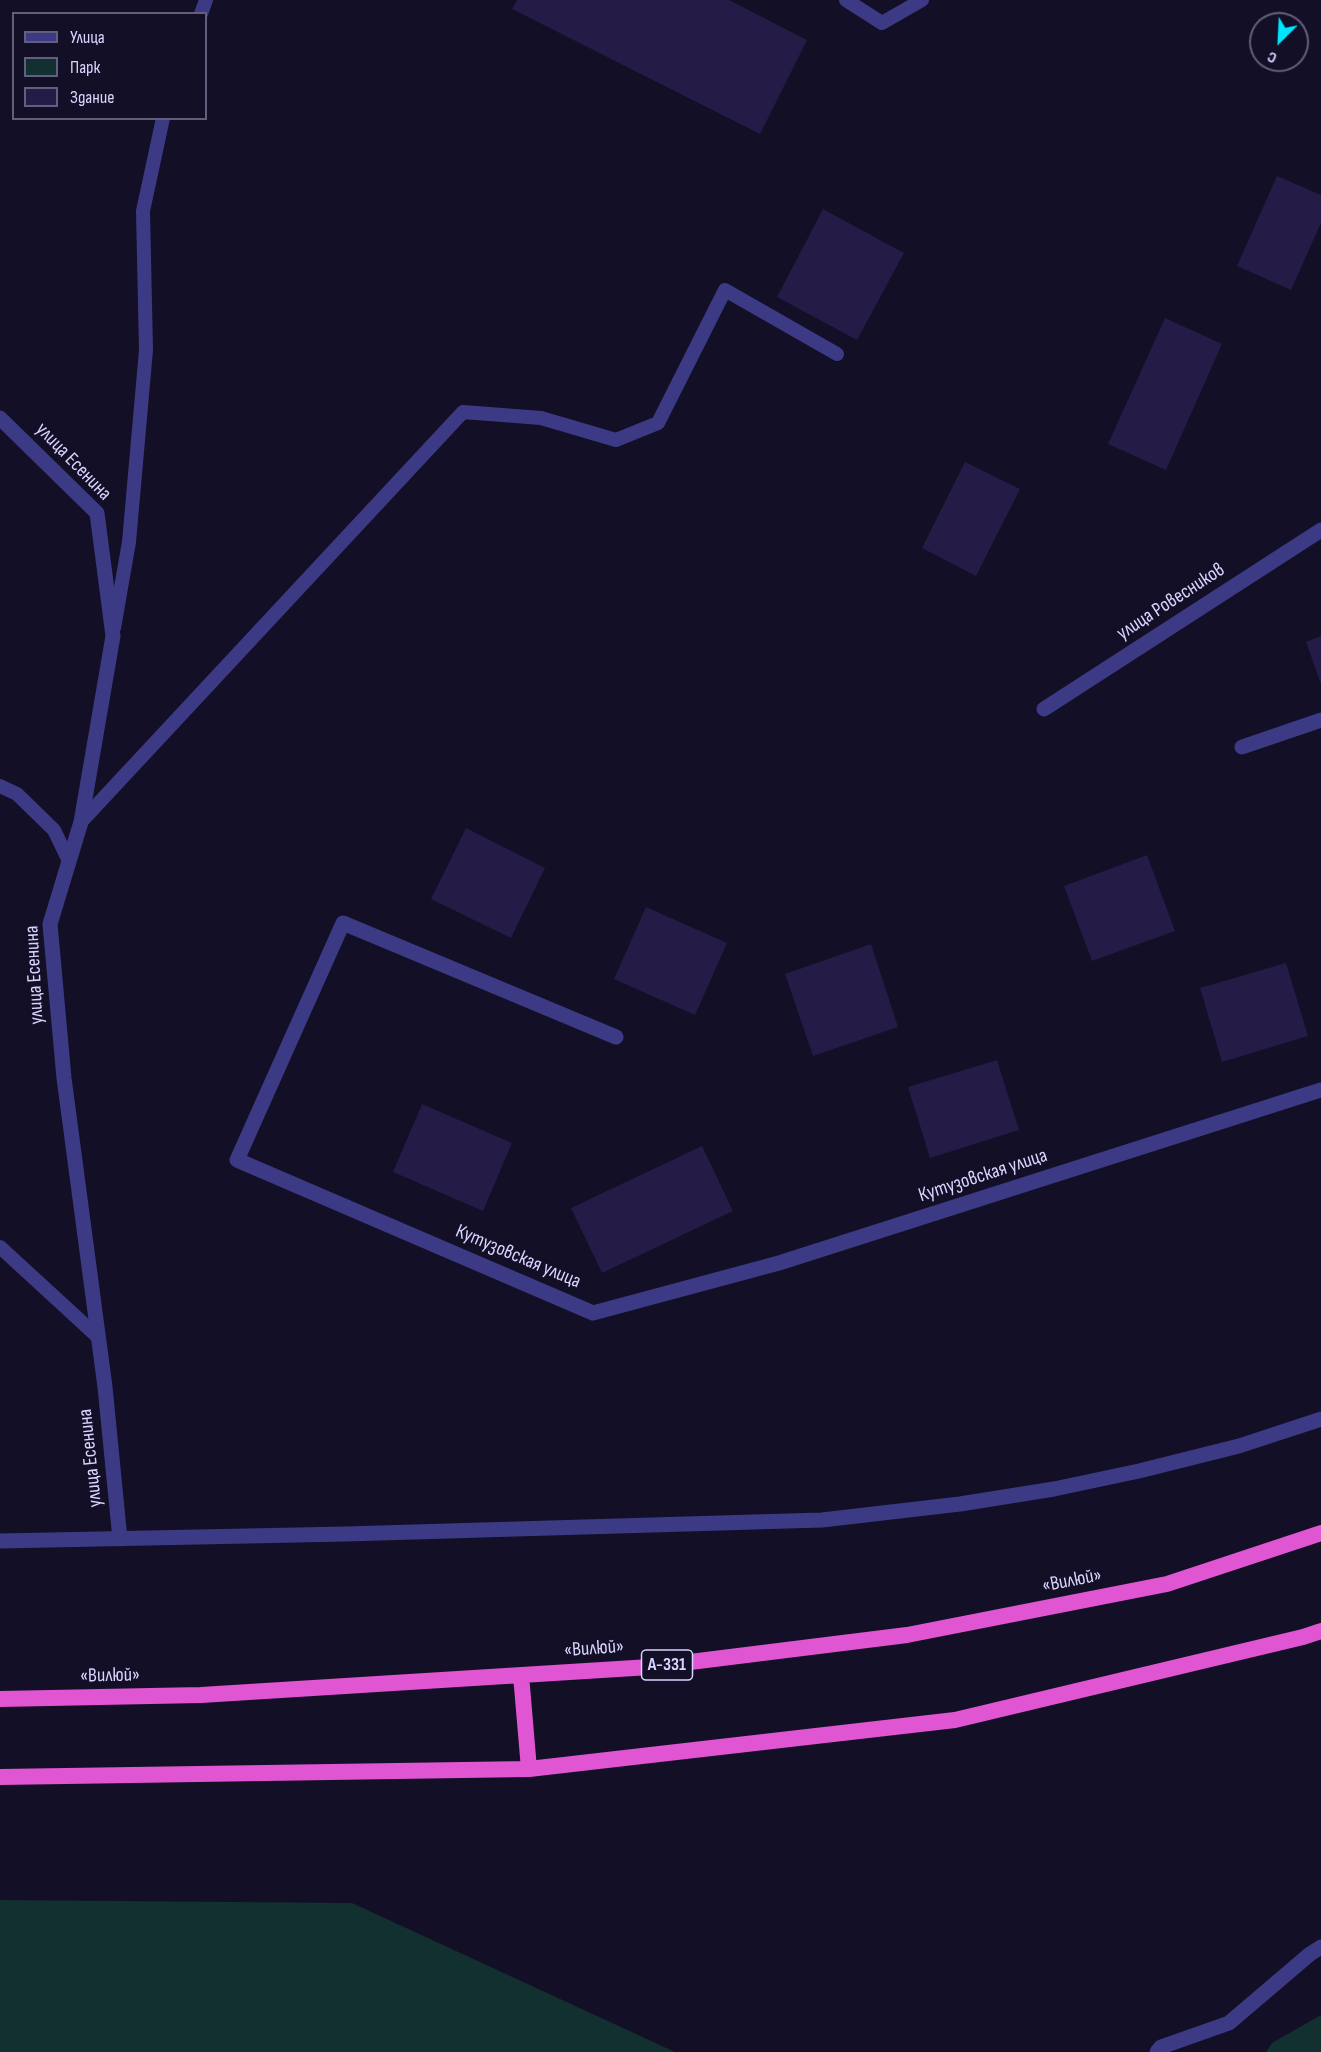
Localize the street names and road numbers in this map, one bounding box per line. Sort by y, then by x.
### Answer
street label: улица Есенина [30,418,116,506]
street label: улица Ровесников [1113,558,1229,646]
street label: улица Есенина [20,925,50,1025]
street label: Кутузовская улица [916,1144,1050,1208]
street label: Кутузовская улица [452,1220,584,1294]
street label: улица Есенина [74,1407,108,1509]
street label: «Вилюй» [1040,1564,1104,1598]
street label: «Вилюй» [563,1635,625,1663]
road number: А-331 [642,1650,692,1680]
street label: «Вилюй» [80,1663,140,1689]

